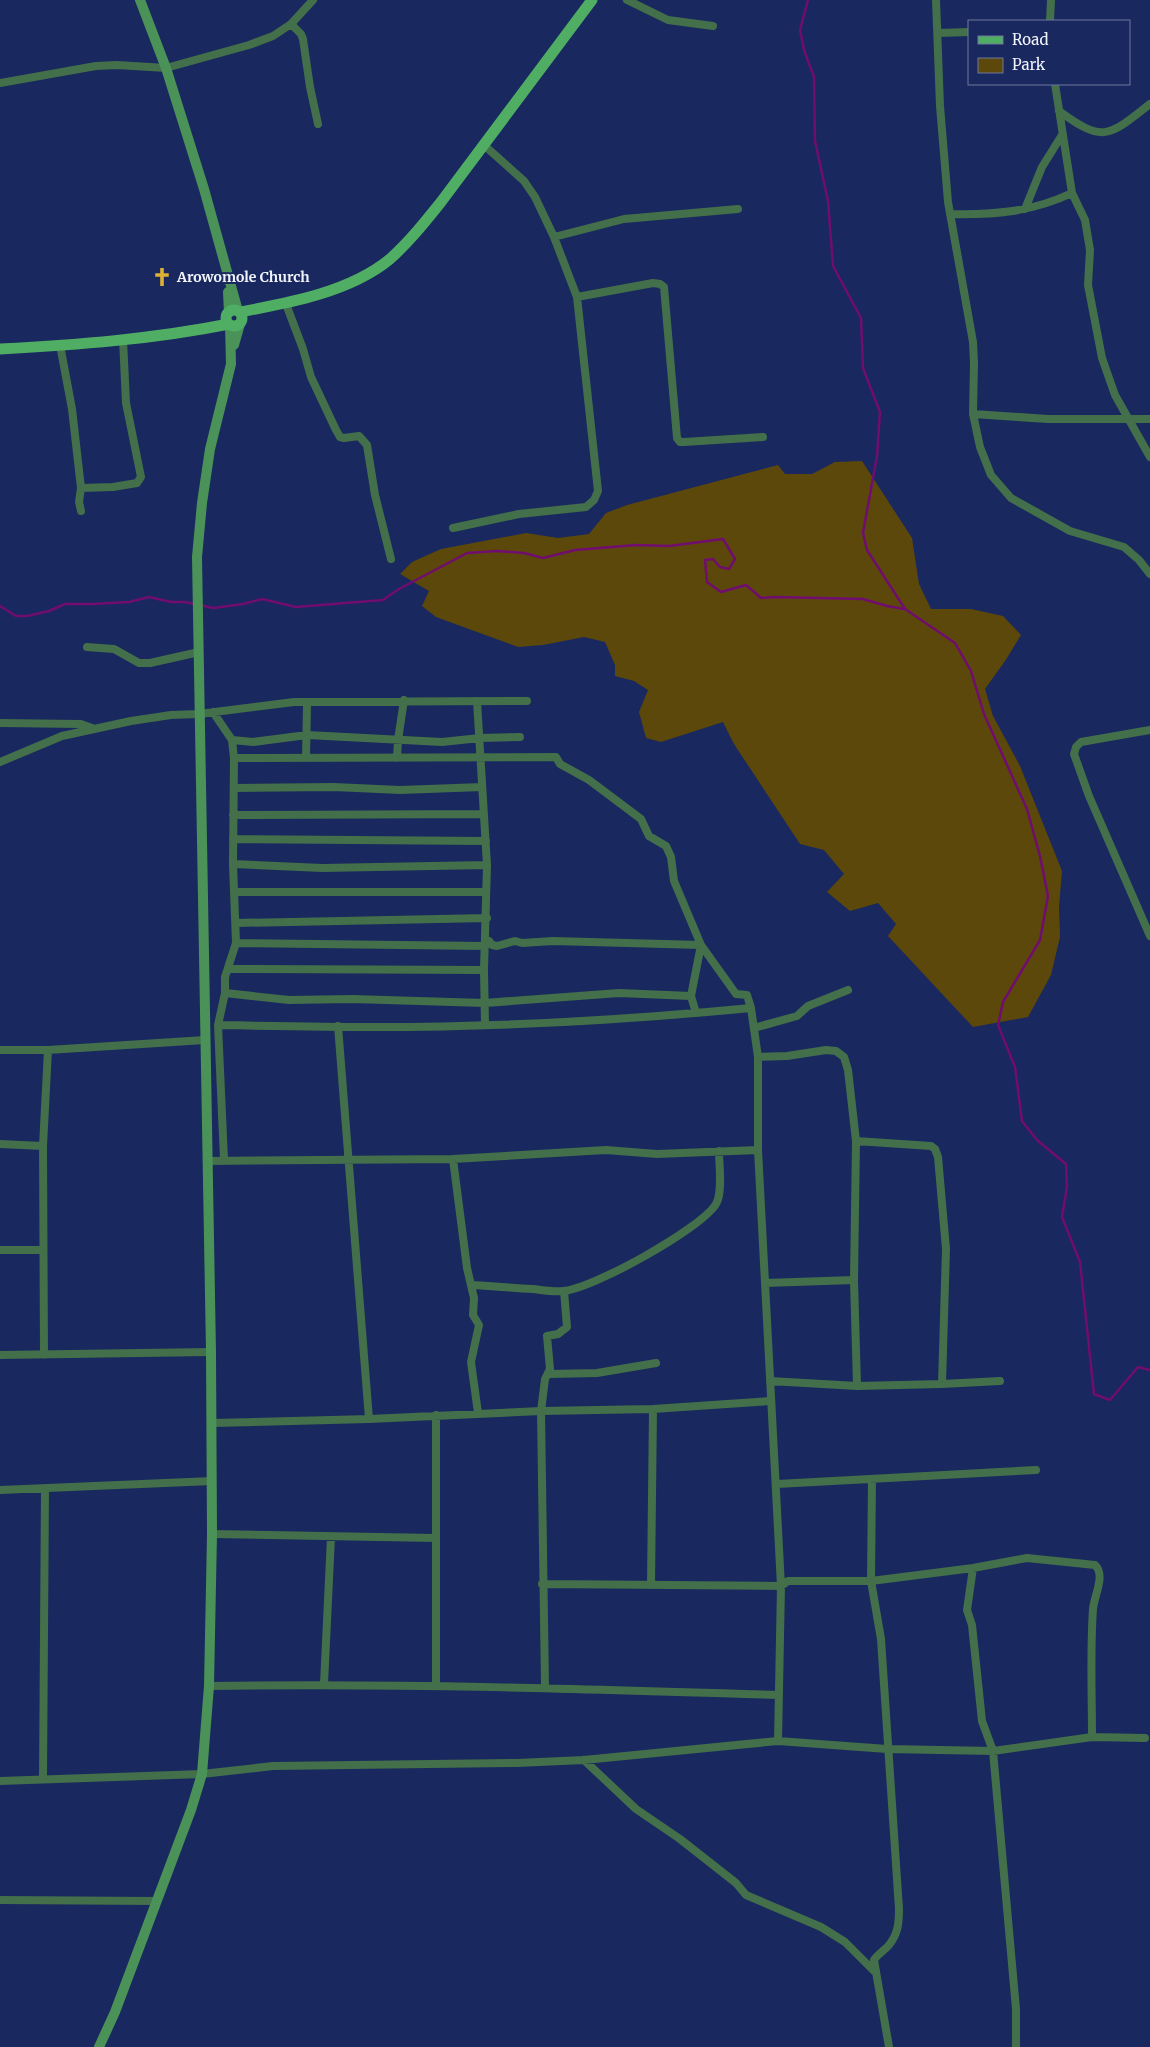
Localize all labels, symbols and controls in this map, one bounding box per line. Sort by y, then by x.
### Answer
legend [968,20,1130,85]
text: Road [1012,30,1048,49]
text: Park [1012,55,1046,74]
church icon: Arowomole Church [151,266,173,288]
place label: Arowomole Church [176,268,310,286]

